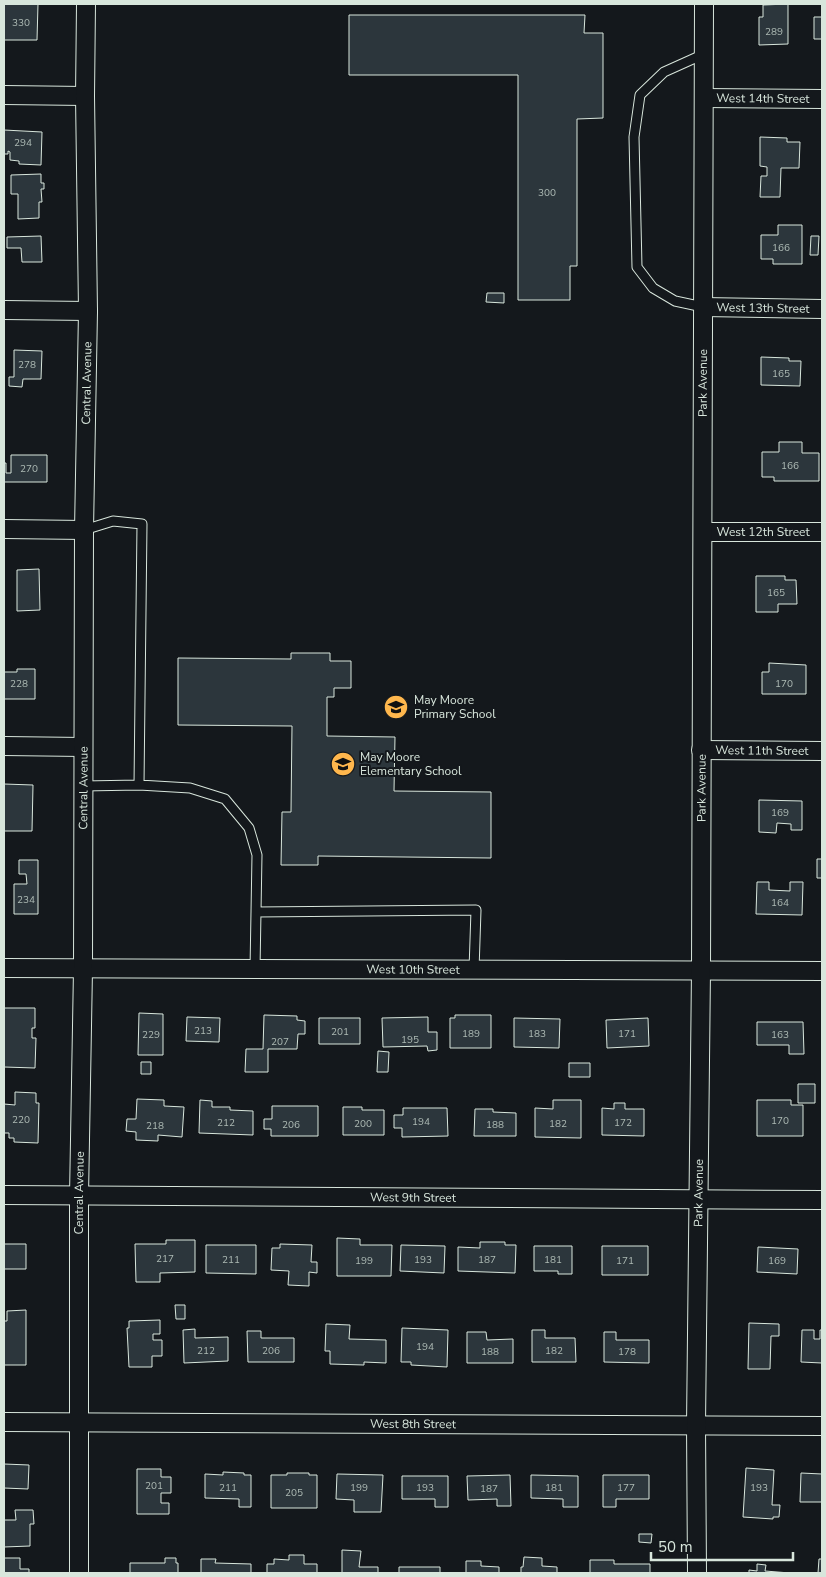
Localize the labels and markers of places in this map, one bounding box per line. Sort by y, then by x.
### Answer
place label: May Moore Primary School [414,692,496,722]
school or university icon: May Moore Primary School [383,694,409,720]
place label: May Moore Elementary School [360,749,462,779]
school or university icon: May Moore Elementary School [330,751,356,777]

